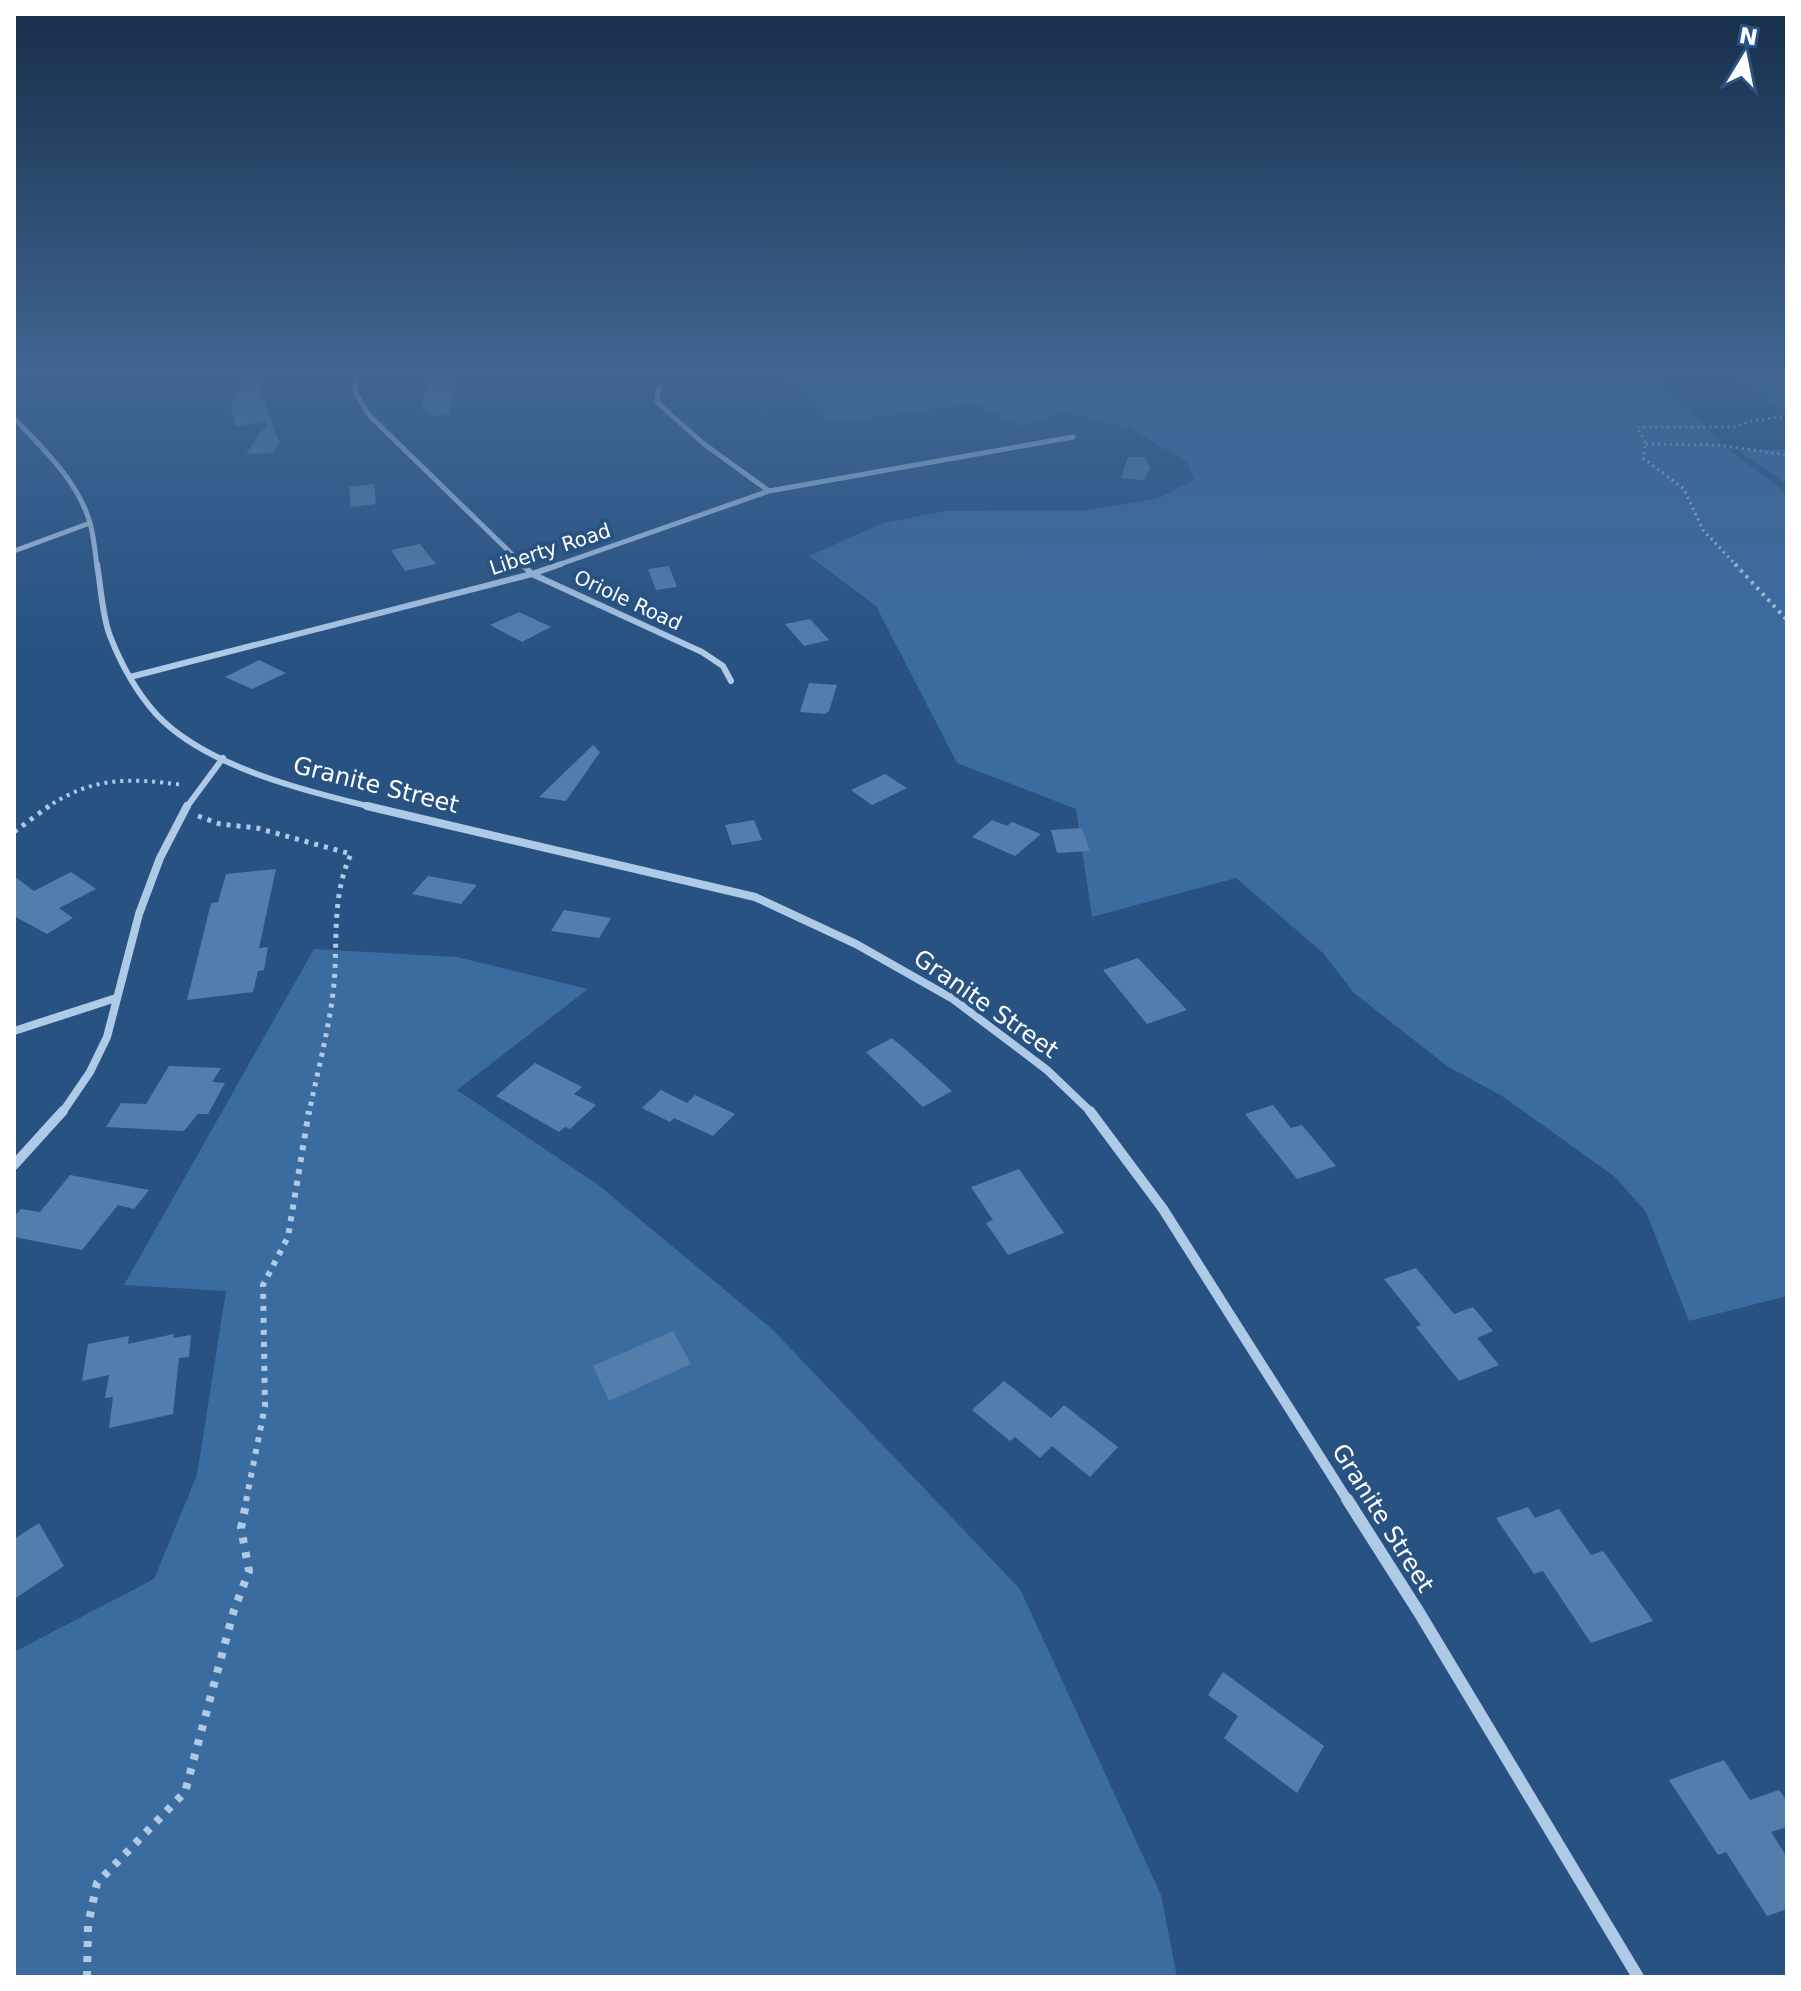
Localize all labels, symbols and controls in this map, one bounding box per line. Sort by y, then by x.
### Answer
north arrow [1705,16,1785,96]
text: N [1737,23,1760,51]
street label: Liberty Road [486,518,614,580]
street label: Oriole Road [570,565,686,635]
street label: Granite Street [290,751,462,819]
street label: Granite Street [908,944,1064,1064]
street label: Granite Street [1326,1439,1440,1597]

